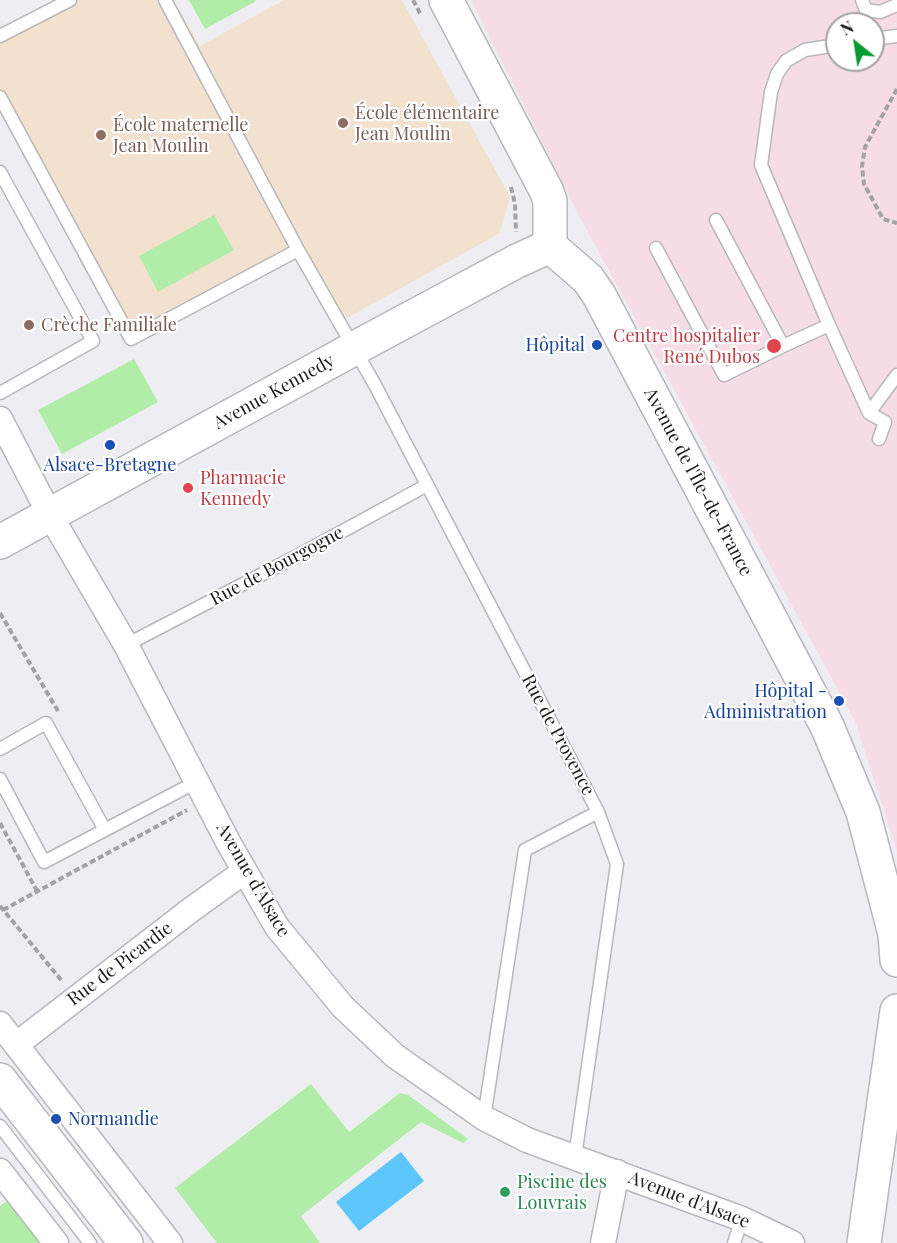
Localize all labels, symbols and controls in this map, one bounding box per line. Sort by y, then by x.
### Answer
north arrow [825,12,885,72]
text: N [836,16,857,40]
place label: École élémentaire Jean Moulin [355,102,499,144]
place label: École maternelle Jean Moulin [113,114,248,156]
marker: École élémentaire Jean Moulin [336,116,350,130]
marker: École maternelle Jean Moulin [94,128,108,142]
place label: Crèche Familiale [41,314,177,336]
marker: Crèche Familiale [22,318,36,332]
place label: Centre hospitalier René Dubos [613,325,760,368]
place label: Hôpital [526,334,585,356]
marker: Centre hospitalier René Dubos [765,337,783,355]
marker: Hôpital [590,338,604,352]
street label: Avenue Kennedy [210,350,338,434]
street label: Avenue de l'Île-de-France [639,384,757,580]
marker: Alsace-Bretagne [103,438,117,452]
place label: Alsace-Bretagne [44,454,176,476]
place label: Pharmacie Kennedy [200,467,286,510]
marker: Pharmacie Kennedy [181,481,195,495]
street label: Rue de Bourgogne [207,522,347,610]
street label: Rue de Provence [517,671,599,799]
place label: Hôpital - Administration [704,680,827,722]
marker: Hôpital - Administration [832,694,846,708]
street label: Avenue d'Alsace [212,819,294,941]
street label: Rue de Picardie [63,918,177,1010]
place label: Normandie [68,1108,159,1130]
marker: Normandie [49,1112,63,1126]
street label: Avenue d'Alsace [625,1167,753,1233]
place label: Piscine des Louvrais [517,1171,607,1214]
marker: Piscine des Louvrais [498,1185,512,1199]

